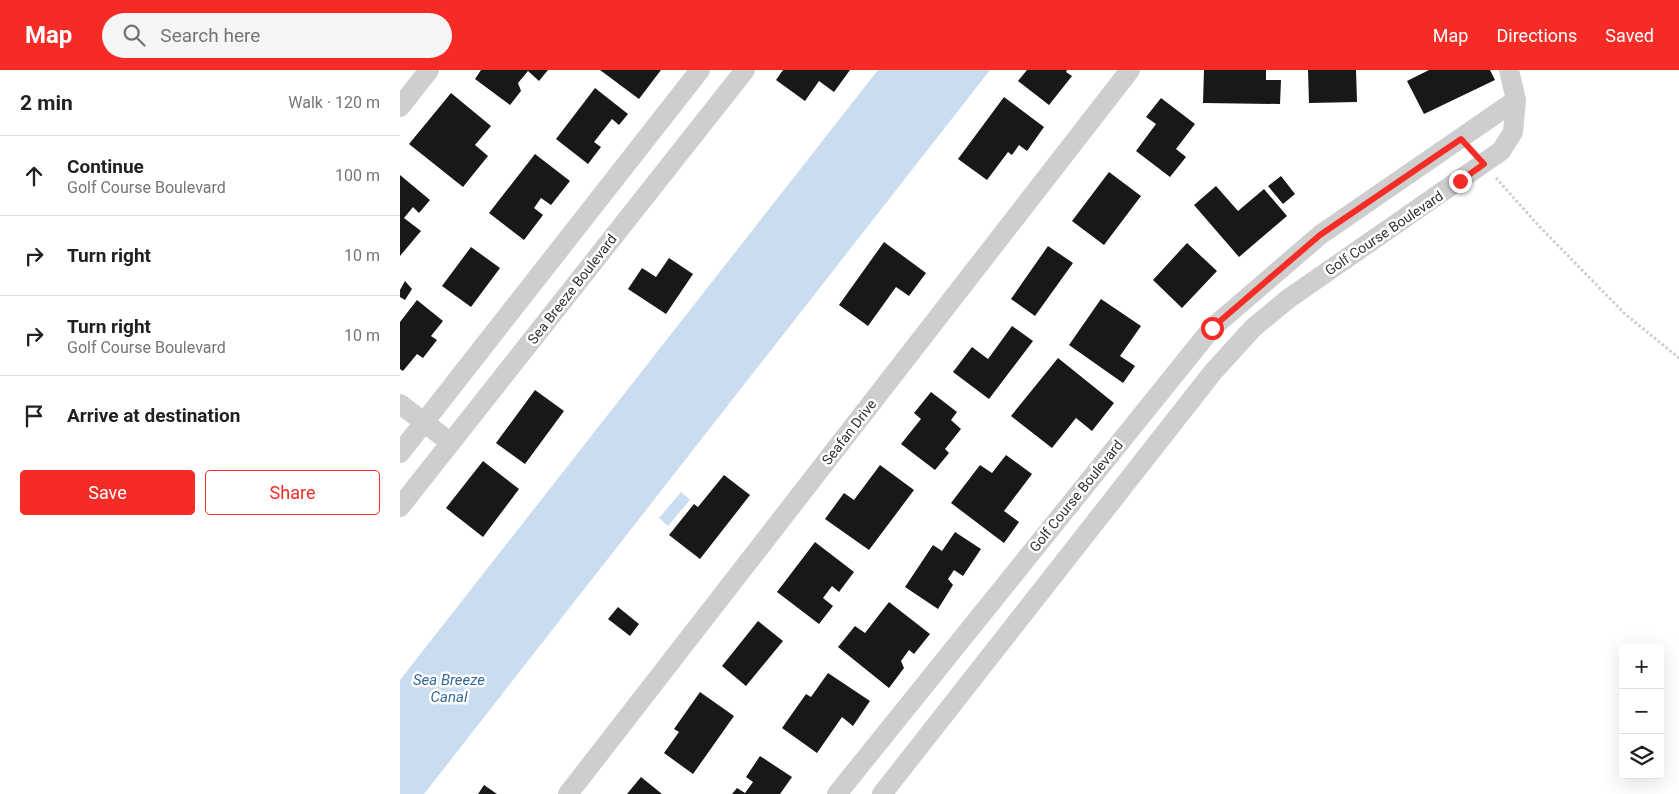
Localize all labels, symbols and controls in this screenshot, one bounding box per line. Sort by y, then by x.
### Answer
search box [102,13,452,58]
text: Map [25,21,72,49]
icon: search [120,21,148,49]
text: Search here [160,24,260,47]
text: Map [1433,25,1468,46]
text: Directions [1496,25,1577,46]
text: Saved [1605,25,1654,46]
text: 2 min [20,91,73,115]
text: Walk · 120 m [288,93,380,112]
text: Continue [67,155,144,178]
icon: ahead [20,162,48,190]
text: 100 m [335,166,380,185]
route end [1449,170,1472,193]
text: Golf Course Boulevard [67,178,226,197]
street label: Golf Course Boulevard [1322,188,1446,278]
street label: Sea Breeze Boulevard [524,231,620,347]
icon: right [20,242,48,270]
text: Turn right [67,244,151,267]
text: 10 m [344,246,380,265]
text: Turn right [67,315,151,338]
route start [1201,317,1224,340]
icon: right [20,322,48,350]
text: 10 m [344,326,380,345]
text: Golf Course Boulevard [67,338,226,357]
street label: Seafan Drive [819,396,879,468]
icon: arrive [20,402,48,430]
text: Arrive at destination [67,404,240,427]
street label: Golf Course Boulevard [1026,437,1126,555]
button: Save [20,470,195,515]
button: Share [205,470,380,515]
map controls [1619,644,1664,779]
button: + [1619,644,1664,689]
water label: Sea Breeze Canal [413,671,485,706]
button: − [1619,689,1664,734]
button: layers [1619,734,1664,779]

